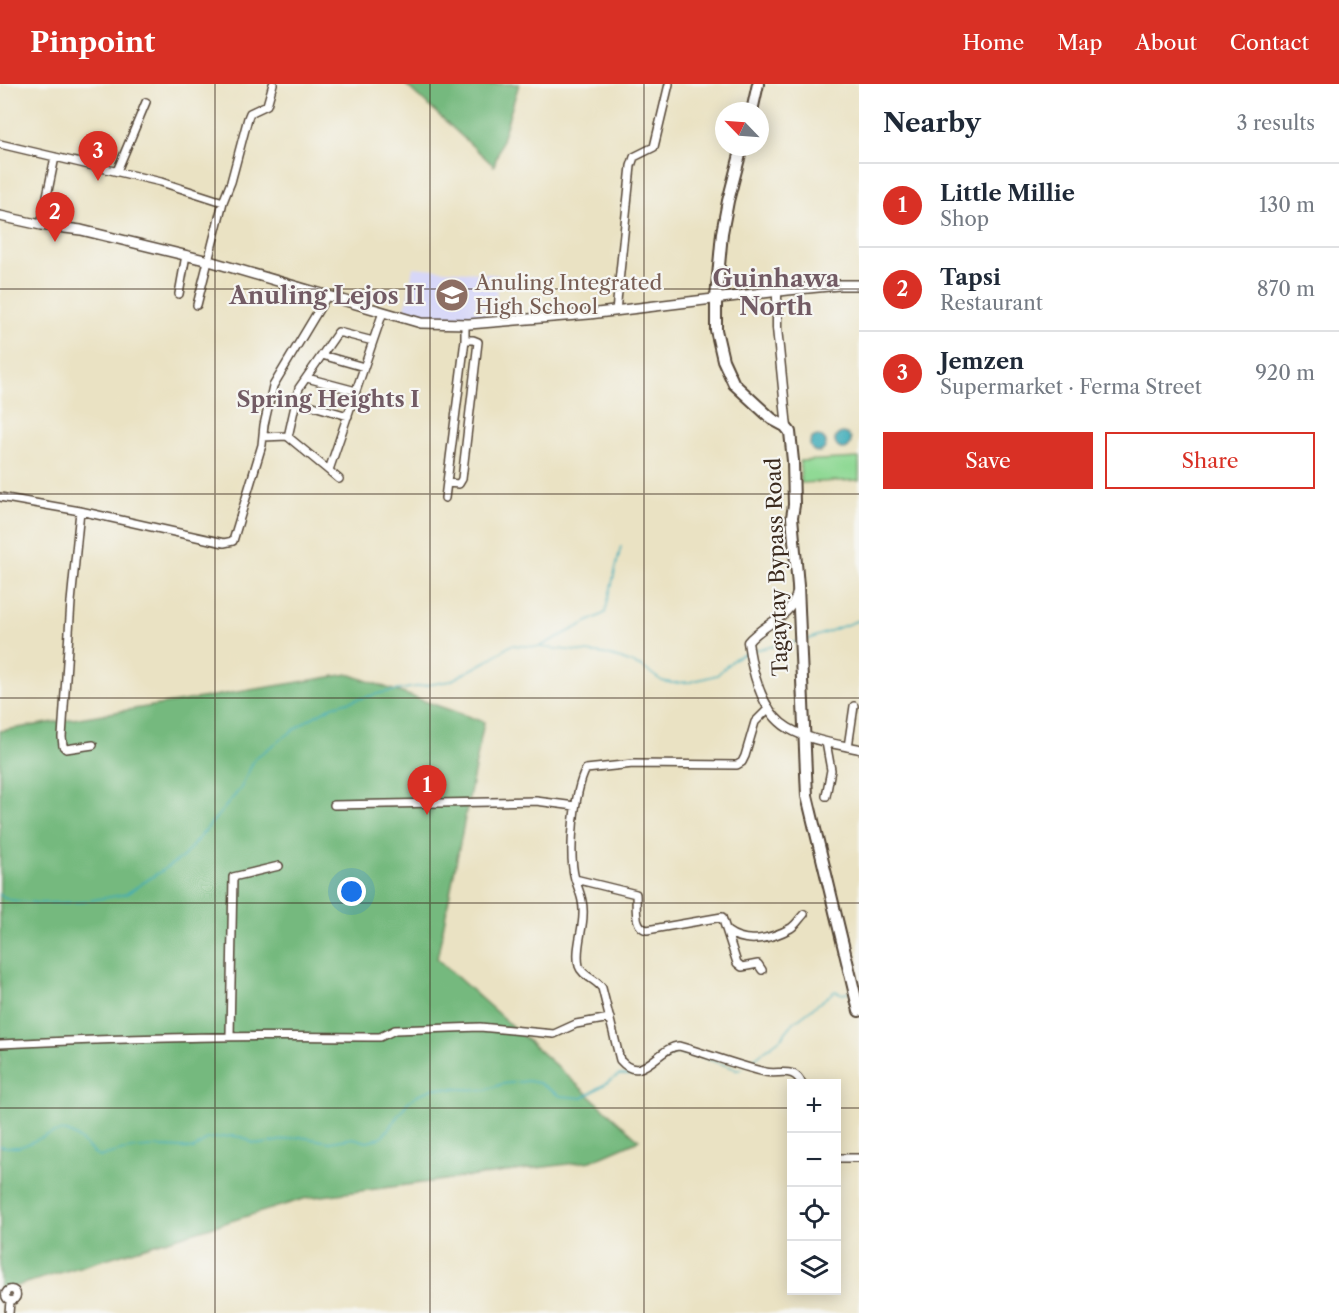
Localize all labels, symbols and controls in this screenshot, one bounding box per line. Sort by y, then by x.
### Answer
text: Pinpoint [30,25,155,59]
text: Home [963,30,1024,55]
text: Map [1057,30,1102,55]
text: About [1135,30,1197,55]
text: Contact [1230,30,1309,55]
north arrow [715,102,769,156]
text: Nearby [883,107,981,139]
text: 3 results [1237,111,1315,135]
pin: 3 [78,132,118,181]
text: Little Millie [940,180,1075,207]
pin: 2 [36,192,74,242]
text: 1 [898,193,907,217]
text: 130 m [1259,193,1315,217]
text: Shop [940,207,989,231]
district label: Guinhawa North [712,264,841,321]
text: Tapsi [940,264,1001,291]
place label: Anuling Integrated High School [474,270,662,319]
school or university icon: Anuling Integrated High School [434,277,470,313]
text: 2 [897,277,908,301]
text: 870 m [1257,277,1315,301]
district label: Anuling Lejos II [228,281,425,310]
text: Restaurant [940,291,1043,315]
text: Jemzen [940,348,1024,375]
text: 3 [897,361,908,385]
text: 920 m [1255,361,1315,385]
text: Supermarket · Ferma Street [940,375,1202,399]
district label: Spring Heights I [237,386,419,413]
button: Save [883,432,1093,489]
button: Share [1105,432,1315,489]
street label: Tagaytay Bypass Road [760,457,793,677]
pin: 1 [408,766,446,815]
your location [337,877,366,906]
map controls [787,1079,841,1295]
button: + [787,1079,841,1133]
button: − [787,1133,841,1187]
button: locate [787,1187,841,1241]
button: layers [787,1241,841,1295]

